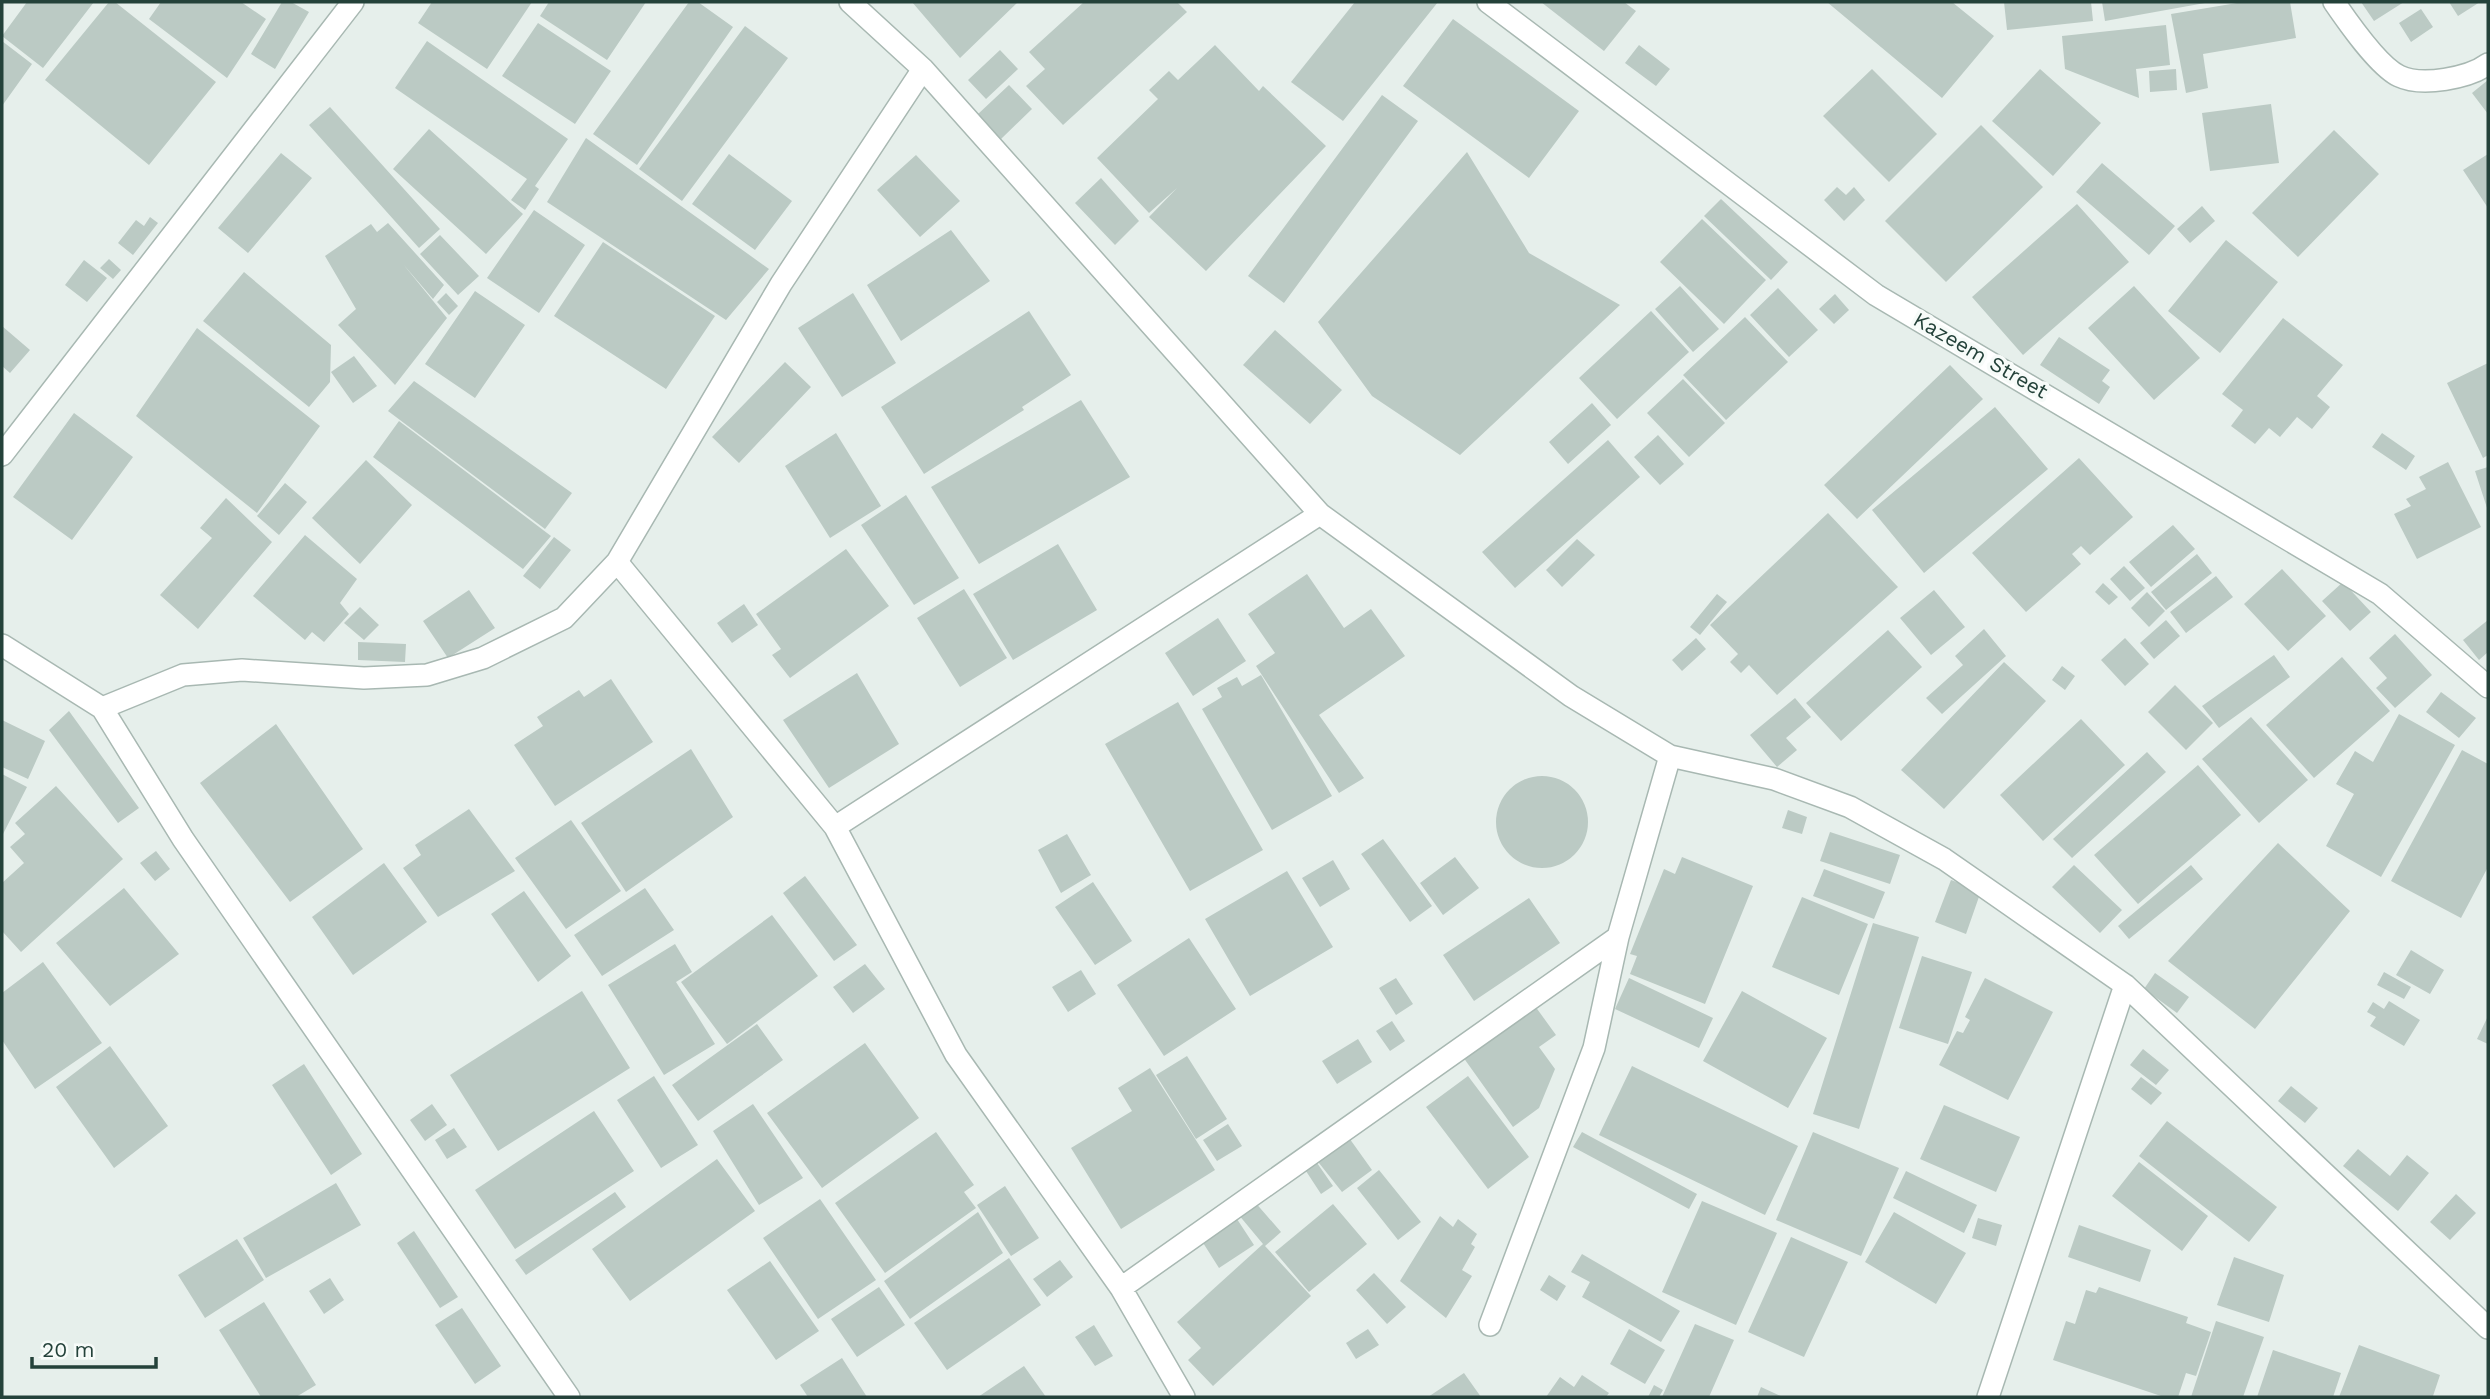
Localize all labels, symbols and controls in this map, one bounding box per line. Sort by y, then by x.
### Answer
street label: Kazeem Street [1909,306,2053,404]
scale bar [32,1326,156,1370]
text: 20 m [42,1337,94,1362]

